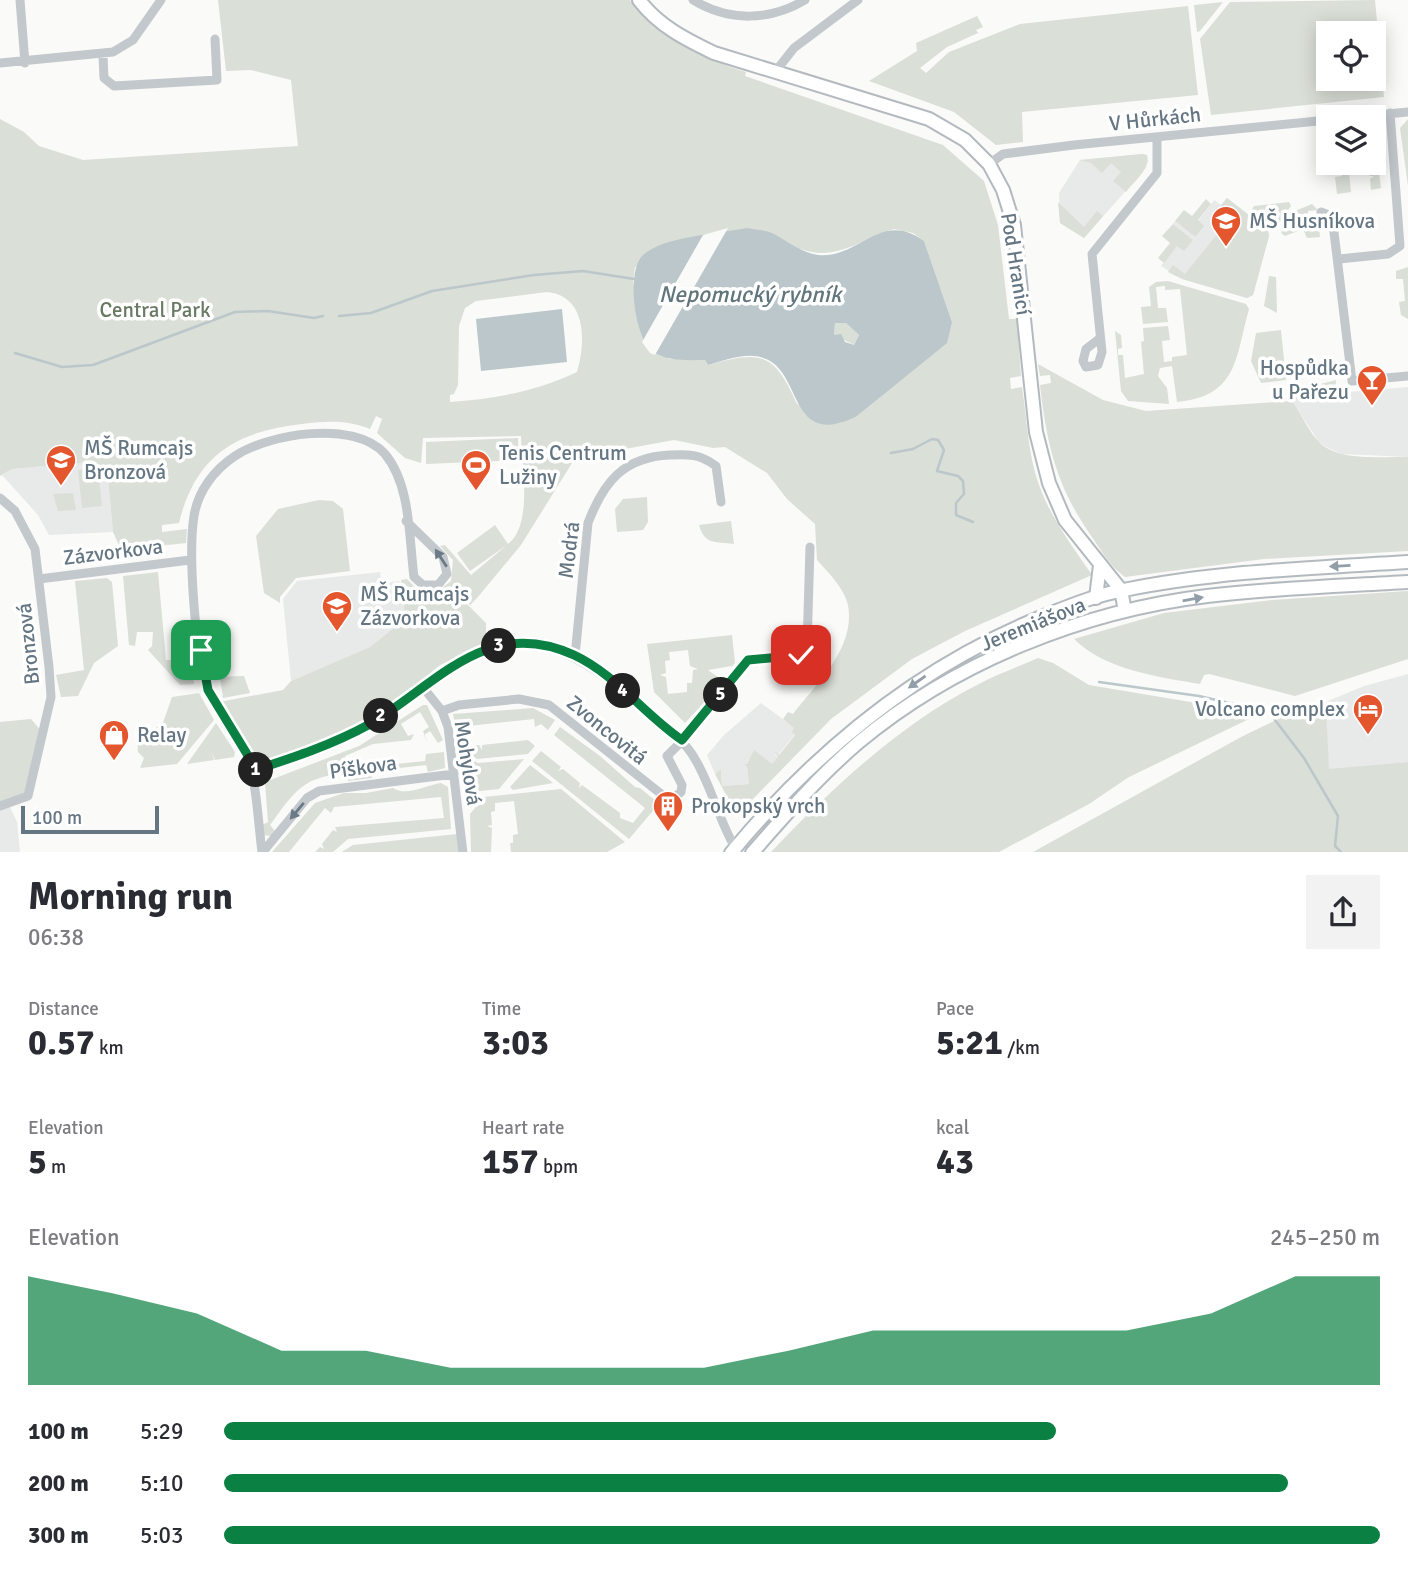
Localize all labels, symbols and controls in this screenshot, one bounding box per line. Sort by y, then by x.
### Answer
map controls [1316,21,1386,175]
button: locate [1316,21,1386,91]
street label: V Hůrkách [1108,101,1202,137]
button: layers [1316,105,1386,175]
school or university icon: MŠ Husníkova [1209,204,1243,248]
place label: MŠ Husníkova [1249,208,1375,234]
street label: Pod Hranicí [995,211,1037,317]
water label: Nepomucký rybník [659,280,844,309]
park label: Central Park [99,297,211,323]
place label: Hospůdka u Pařezu [1260,355,1349,405]
bar icon: Hospůdka u Pařezu [1355,363,1389,407]
place label: MŠ Rumcajs Bronzová [84,435,193,485]
place label: Tenis Centrum Lužiny [499,440,627,490]
school or university icon: MŠ Rumcajs Bronzová [44,443,78,487]
sports icon: Tenis Centrum Lužiny [459,448,493,492]
street label: Modrá [553,520,585,580]
street label: Zázvorkova [62,533,164,571]
one-way arrow [434,548,447,568]
one-way arrow [1329,561,1351,572]
place label: MŠ Rumcajs Zázvorkova [360,581,469,631]
school or university icon: MŠ Rumcajs Zázvorkova [320,589,354,633]
street label: Jeremiášova [977,591,1089,657]
one-way arrow [1182,593,1204,604]
street label: Bronzová [11,602,45,686]
pin [171,620,231,680]
pin [771,625,831,685]
pin: 3 [482,628,516,664]
icon: arrive [182,631,220,669]
text: 3 [493,633,504,657]
icon: check [782,636,820,674]
pin: 4 [606,674,640,708]
one-way arrow [908,675,927,688]
text: 4 [617,678,628,702]
pin: 5 [704,678,738,712]
text: 5 [715,682,726,706]
street label: Zvoncovitá [561,690,653,770]
hotel icon: Volcano complex [1351,692,1385,736]
place label: Volcano complex [1195,696,1345,722]
pin: 2 [364,698,398,734]
text: 2 [375,703,386,727]
shop icon: Relay [97,718,131,762]
street label: Mohylová [448,719,488,807]
place label: Relay [137,722,186,748]
street label: Píškova [328,749,398,785]
pin: 1 [238,752,274,788]
text: 1 [250,757,261,781]
building icon: Prokopský vrch [651,789,685,833]
place label: Prokopský vrch [691,793,825,819]
one-way arrow [290,802,305,819]
scale bar [21,804,159,835]
text: 100 m [32,806,82,830]
text: Morning run [28,873,233,920]
button: share [1306,875,1380,949]
text: 06:38 [28,923,84,952]
text: Distance [28,997,99,1021]
text: Time [482,997,521,1021]
text: Pace [936,997,974,1021]
text: 0.57 [28,1021,95,1064]
text: 3:03 [482,1021,549,1064]
text: 5:21 [936,1021,1003,1064]
text: km [95,1036,124,1060]
text: /km [1003,1036,1040,1060]
text: Elevation [28,1116,104,1140]
text: Heart rate [482,1116,564,1140]
text: kcal [936,1116,969,1140]
text: 5 [28,1140,47,1183]
text: 157 [482,1140,539,1183]
text: 43 [936,1140,974,1183]
text: m [47,1155,66,1179]
text: bpm [539,1155,578,1179]
text: Elevation [28,1223,120,1252]
text: 245–250 m [1270,1223,1380,1252]
text: 100 m [28,1417,89,1446]
text: 5:29 [140,1417,183,1446]
text: 200 m [28,1469,89,1498]
text: 5:10 [140,1469,183,1498]
text: 300 m [28,1521,89,1550]
text: 5:03 [140,1521,183,1550]

